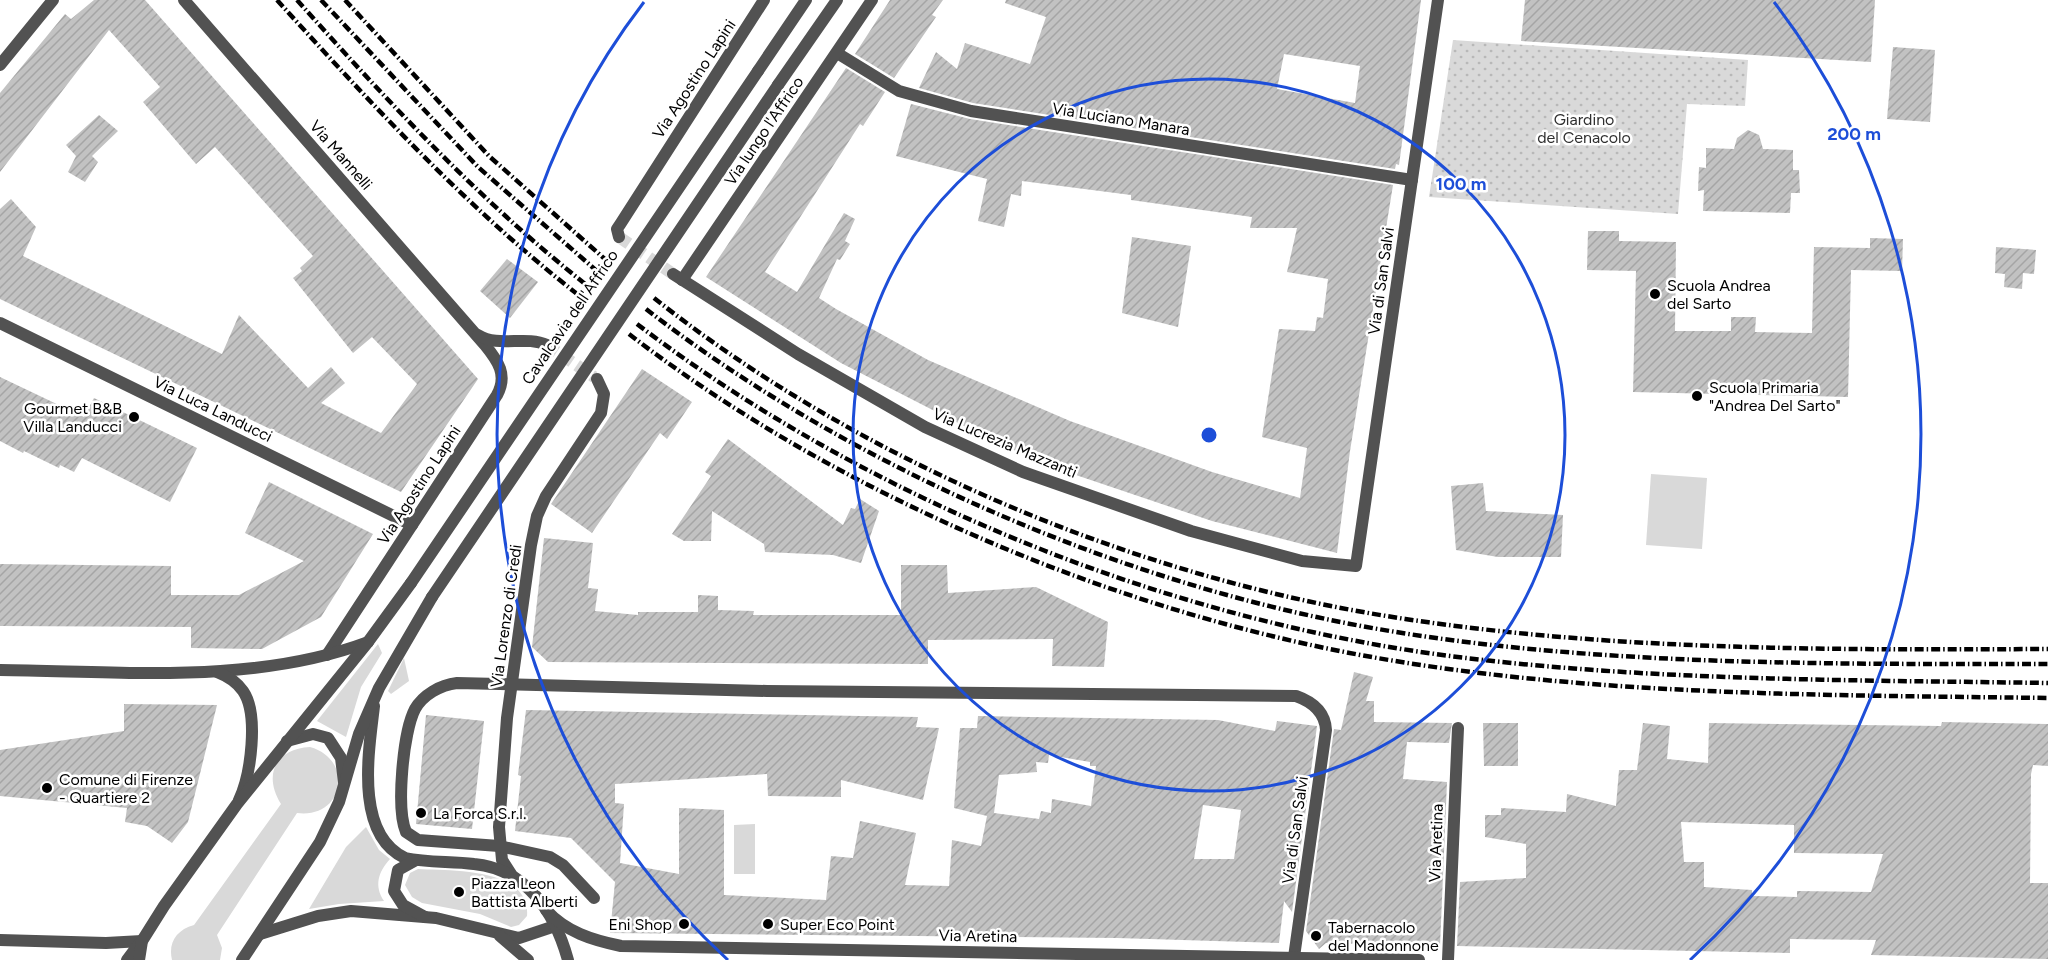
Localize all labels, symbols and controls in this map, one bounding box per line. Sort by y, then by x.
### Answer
street label: Via Agostino Lapini [648,16,740,142]
street label: Via lungo l'Affrico [721,73,807,189]
street label: Via Luciano Manara [1051,99,1191,139]
park label: Giardino del Cenacolo [1537,110,1631,147]
street label: Via Mannelli [306,116,376,194]
text: 200 m [1827,123,1881,145]
text: 100 m [1436,173,1486,195]
street label: Via di San Salvi [1364,226,1398,336]
street label: Cavalcavia dell'Affrico [518,246,622,388]
place label: Scuola Andrea del Sarto [1667,276,1771,313]
marker: Scuola Andrea del Sarto [1648,287,1662,301]
street label: Via Luca Landucci [151,372,275,446]
place label: Scuola Primaria "Andrea Del Sarto" [1709,378,1841,415]
marker: Scuola Primaria "Andrea Del Sarto" [1690,389,1704,403]
place label: Gourmet B&B Villa Landucci [23,399,122,436]
street label: Via Lucrezia Mazzanti [930,404,1080,482]
marker: Gourmet B&B Villa Landucci [127,410,141,424]
street label: Via Agostino Lapini [373,422,465,548]
centre of rings [1199,425,1219,445]
street label: Via Lorenzo di Credi [487,543,525,689]
place label: Comune di Firenze - Quartiere 2 [59,770,193,807]
street label: Via di San Salvi [1278,775,1312,885]
marker: Comune di Firenze - Quartiere 2 [40,781,54,795]
street label: Via Aretina [1425,803,1447,883]
place label: La Forca S.r.l. [433,804,526,823]
marker: La Forca S.r.l. [414,806,428,820]
place label: Piazza Leon Battista Alberti [471,874,578,911]
marker: Piazza Leon Battista Alberti [452,885,466,899]
place label: Eni Shop [608,915,672,934]
place label: Super Eco Point [780,915,895,934]
marker: Eni Shop [677,917,691,931]
marker: Super Eco Point [761,917,775,931]
place label: Tabernacolo del Madonnone [1328,918,1439,955]
street label: Via Aretina [938,926,1018,946]
marker: Tabernacolo del Madonnone [1309,929,1323,943]

